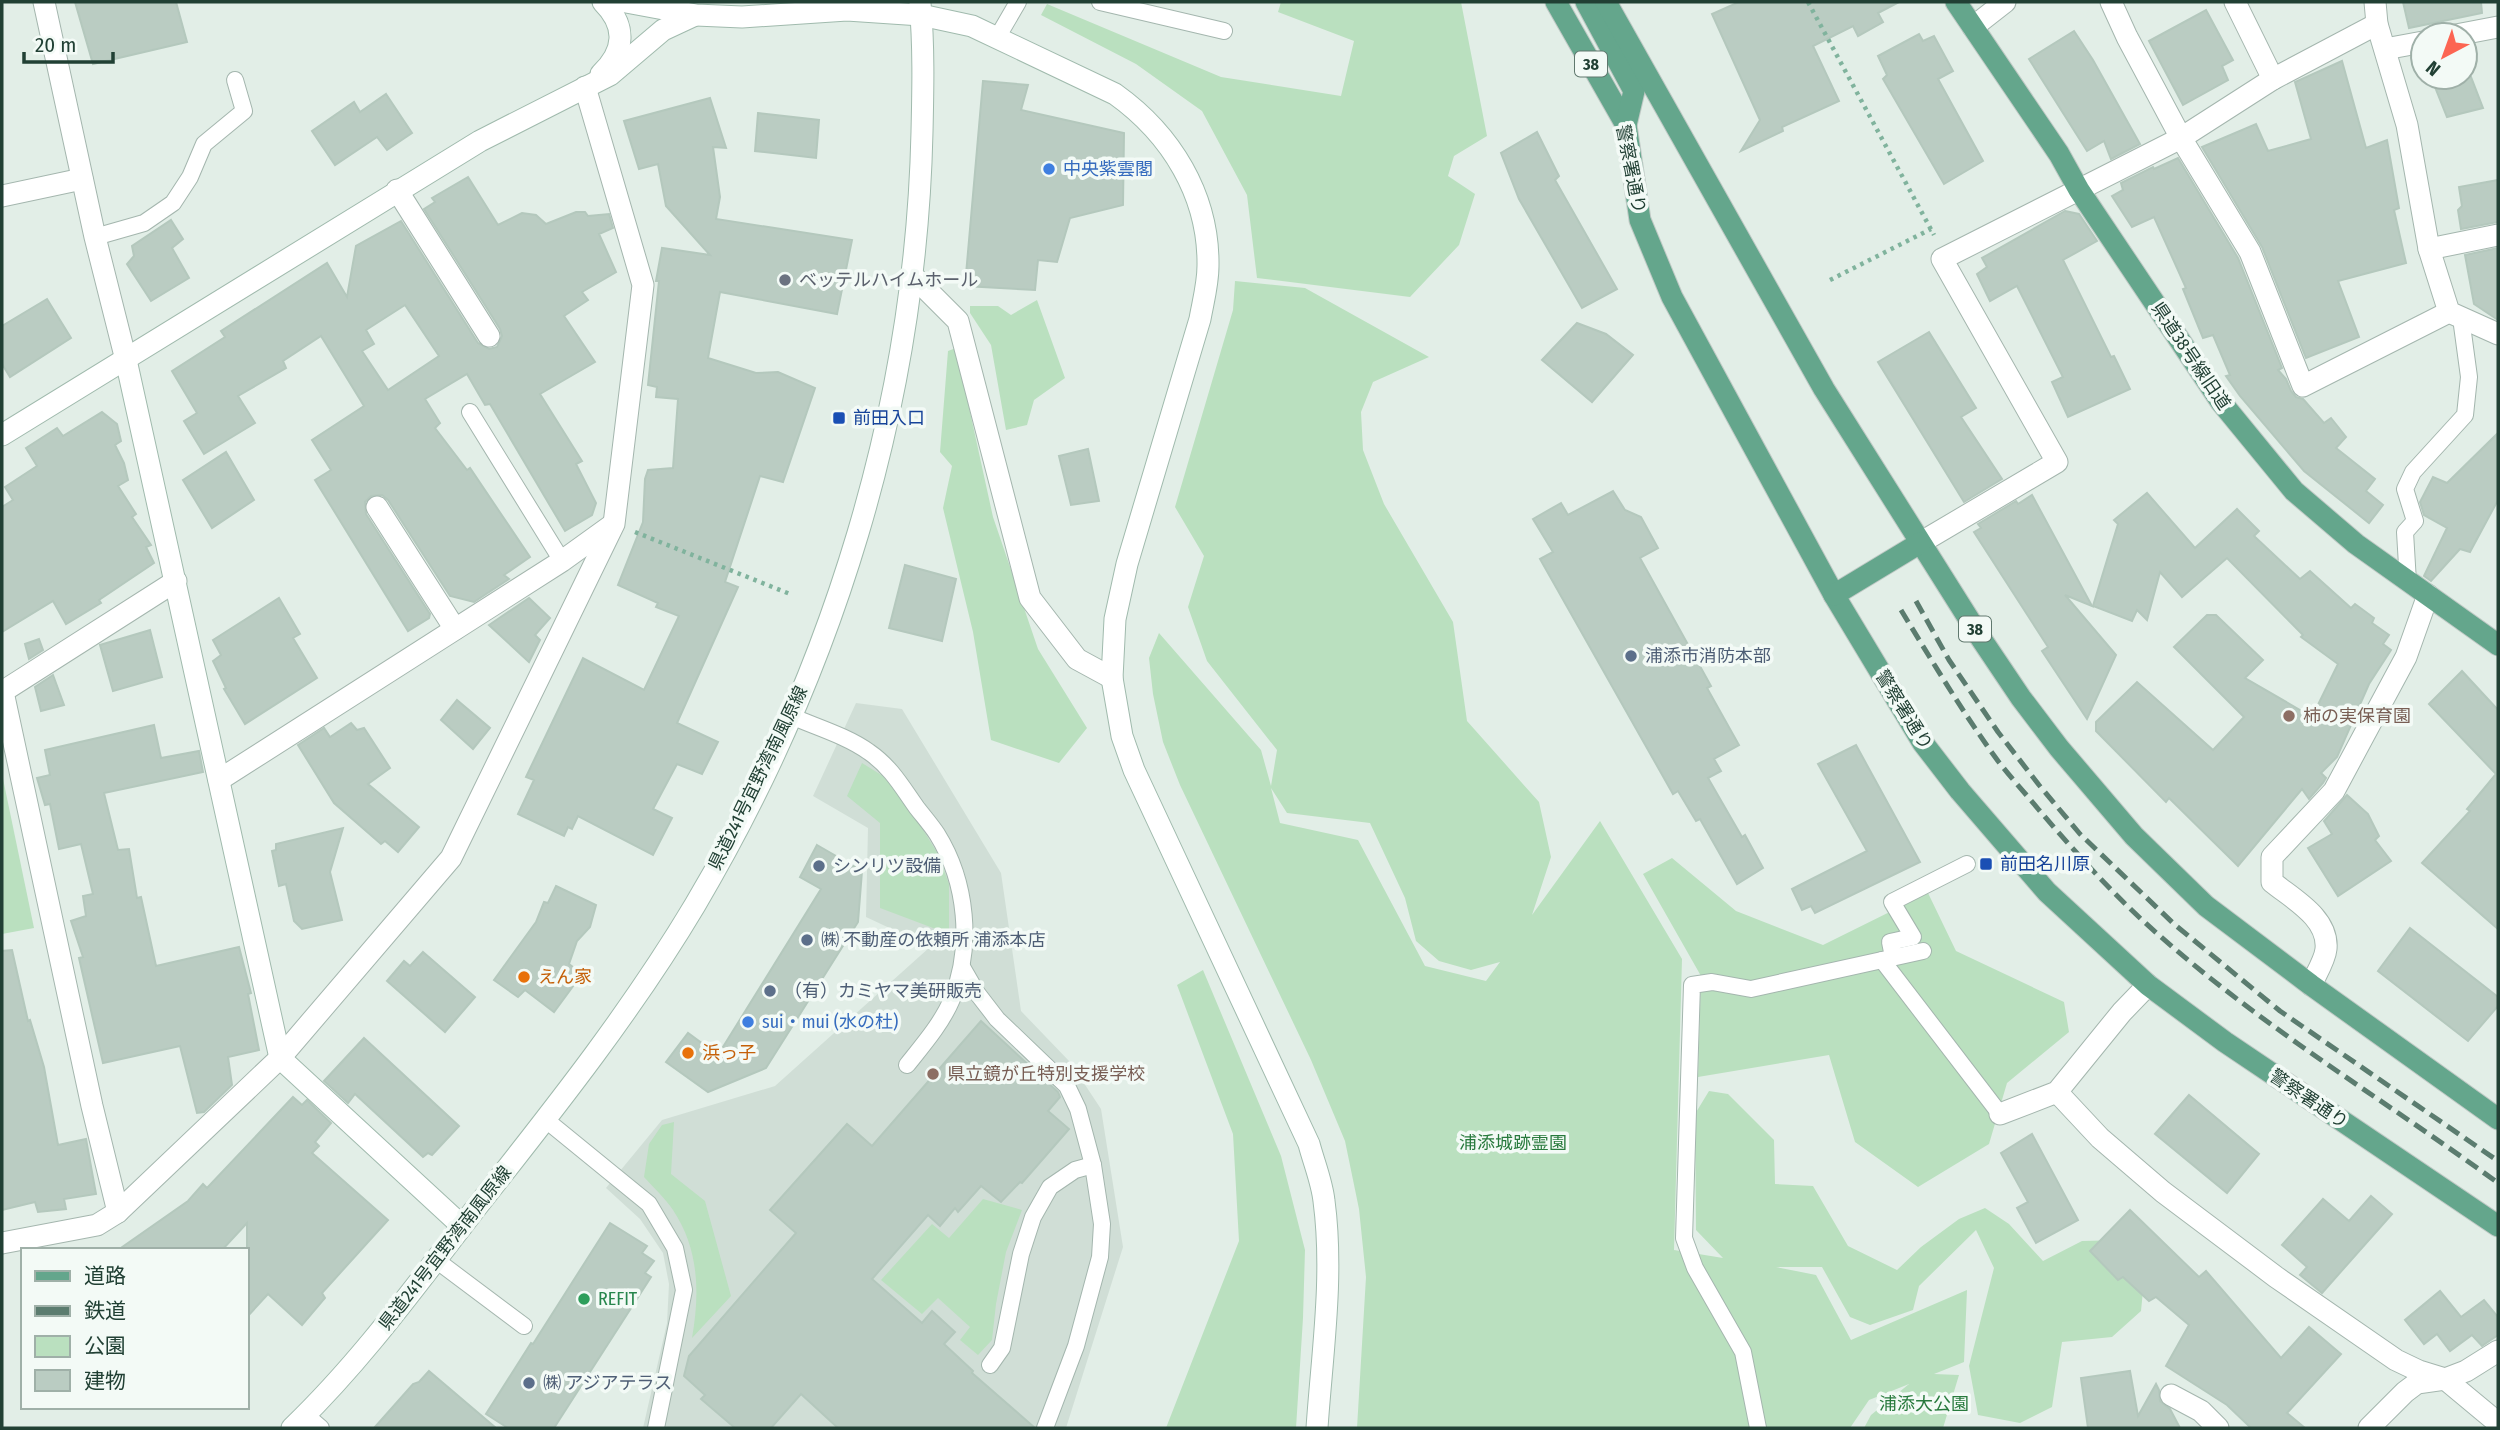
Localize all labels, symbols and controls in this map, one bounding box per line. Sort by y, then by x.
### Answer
scale bar [24,21,114,65]
north arrow [2409,21,2479,91]
text: 20 m [35,32,76,58]
road number: 38 [1575,52,1607,76]
text: N [2421,56,2445,81]
street label: 警察署通り [1612,123,1650,215]
place label: 中央紫雲閣 [1063,158,1153,180]
marker: 中央紫雲閣 [1041,161,1057,177]
place label: ベッテルハイムホール [799,269,978,291]
marker: ベッテルハイムホール [777,272,793,288]
street label: 県道38号線旧道 [2147,298,2235,414]
place label: 前田入口 [853,407,925,429]
marker: 前田入口 [831,410,847,426]
road number: 38 [1959,616,1991,642]
place label: 浦添市消防本部 [1645,645,1771,667]
marker: 浦添市消防本部 [1623,648,1639,664]
street label: 警察署通り [1871,666,1937,754]
street label: 県道241号宜野湾南風原線 [704,682,812,874]
place label: 柿の実保育園 [2303,705,2411,727]
marker: 柿の実保育園 [2281,708,2297,724]
place label: 前田名川原 [2000,853,2090,875]
place label: シンリツ設備 [833,855,941,877]
marker: 前田名川原 [1978,856,1994,872]
marker: シンリツ設備 [811,858,827,874]
place label: ㈱ 不動産の依頼所 浦添本店 [821,929,1045,951]
marker: ㈱ 不動産の依頼所 浦添本店 [799,932,815,948]
place label: えん家 [538,966,592,988]
marker: えん家 [516,969,532,985]
place label: （有）カミヤマ美研販売 [784,980,982,1002]
marker: （有）カミヤマ美研販売 [762,983,778,999]
place label: sui・mui (水の杜) [762,1011,898,1033]
marker: sui・mui (水の杜) [740,1014,756,1030]
place label: 浜っ子 [702,1042,756,1064]
marker: 浜っ子 [680,1045,696,1061]
place label: 県立鏡が丘特別支援学校 [947,1063,1145,1085]
street label: 警察署通り [2266,1065,2352,1133]
marker: 県立鏡が丘特別支援学校 [925,1066,941,1082]
park label: 浦添城跡霊園 [1459,1132,1567,1154]
street label: 県道241号宜野湾南風原線 [374,1162,516,1334]
legend [21,1248,248,1409]
text: 道路 [84,1263,126,1289]
place label: REFIT [598,1288,638,1310]
marker: REFIT [576,1291,592,1307]
text: 鉄道 [84,1298,126,1324]
text: 公園 [84,1333,126,1359]
text: 建物 [84,1368,126,1394]
place label: ㈱ アジアテラス [543,1372,672,1394]
marker: ㈱ アジアテラス [521,1375,537,1391]
park label: 浦添大公園 [1879,1393,1969,1415]

